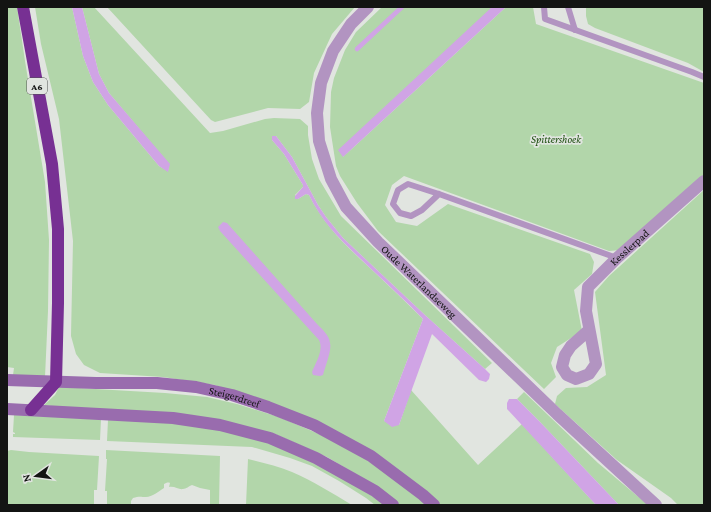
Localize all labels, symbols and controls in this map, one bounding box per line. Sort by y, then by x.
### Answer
road number: A6 [27,78,47,94]
park label: Spittershoek [531,133,582,146]
street label: Kesslerpad [607,227,651,268]
street label: Oude Waterlandseweg [379,243,460,322]
street label: Steigerdreef [208,384,262,410]
north arrow [16,456,56,496]
text: N [19,473,33,484]

